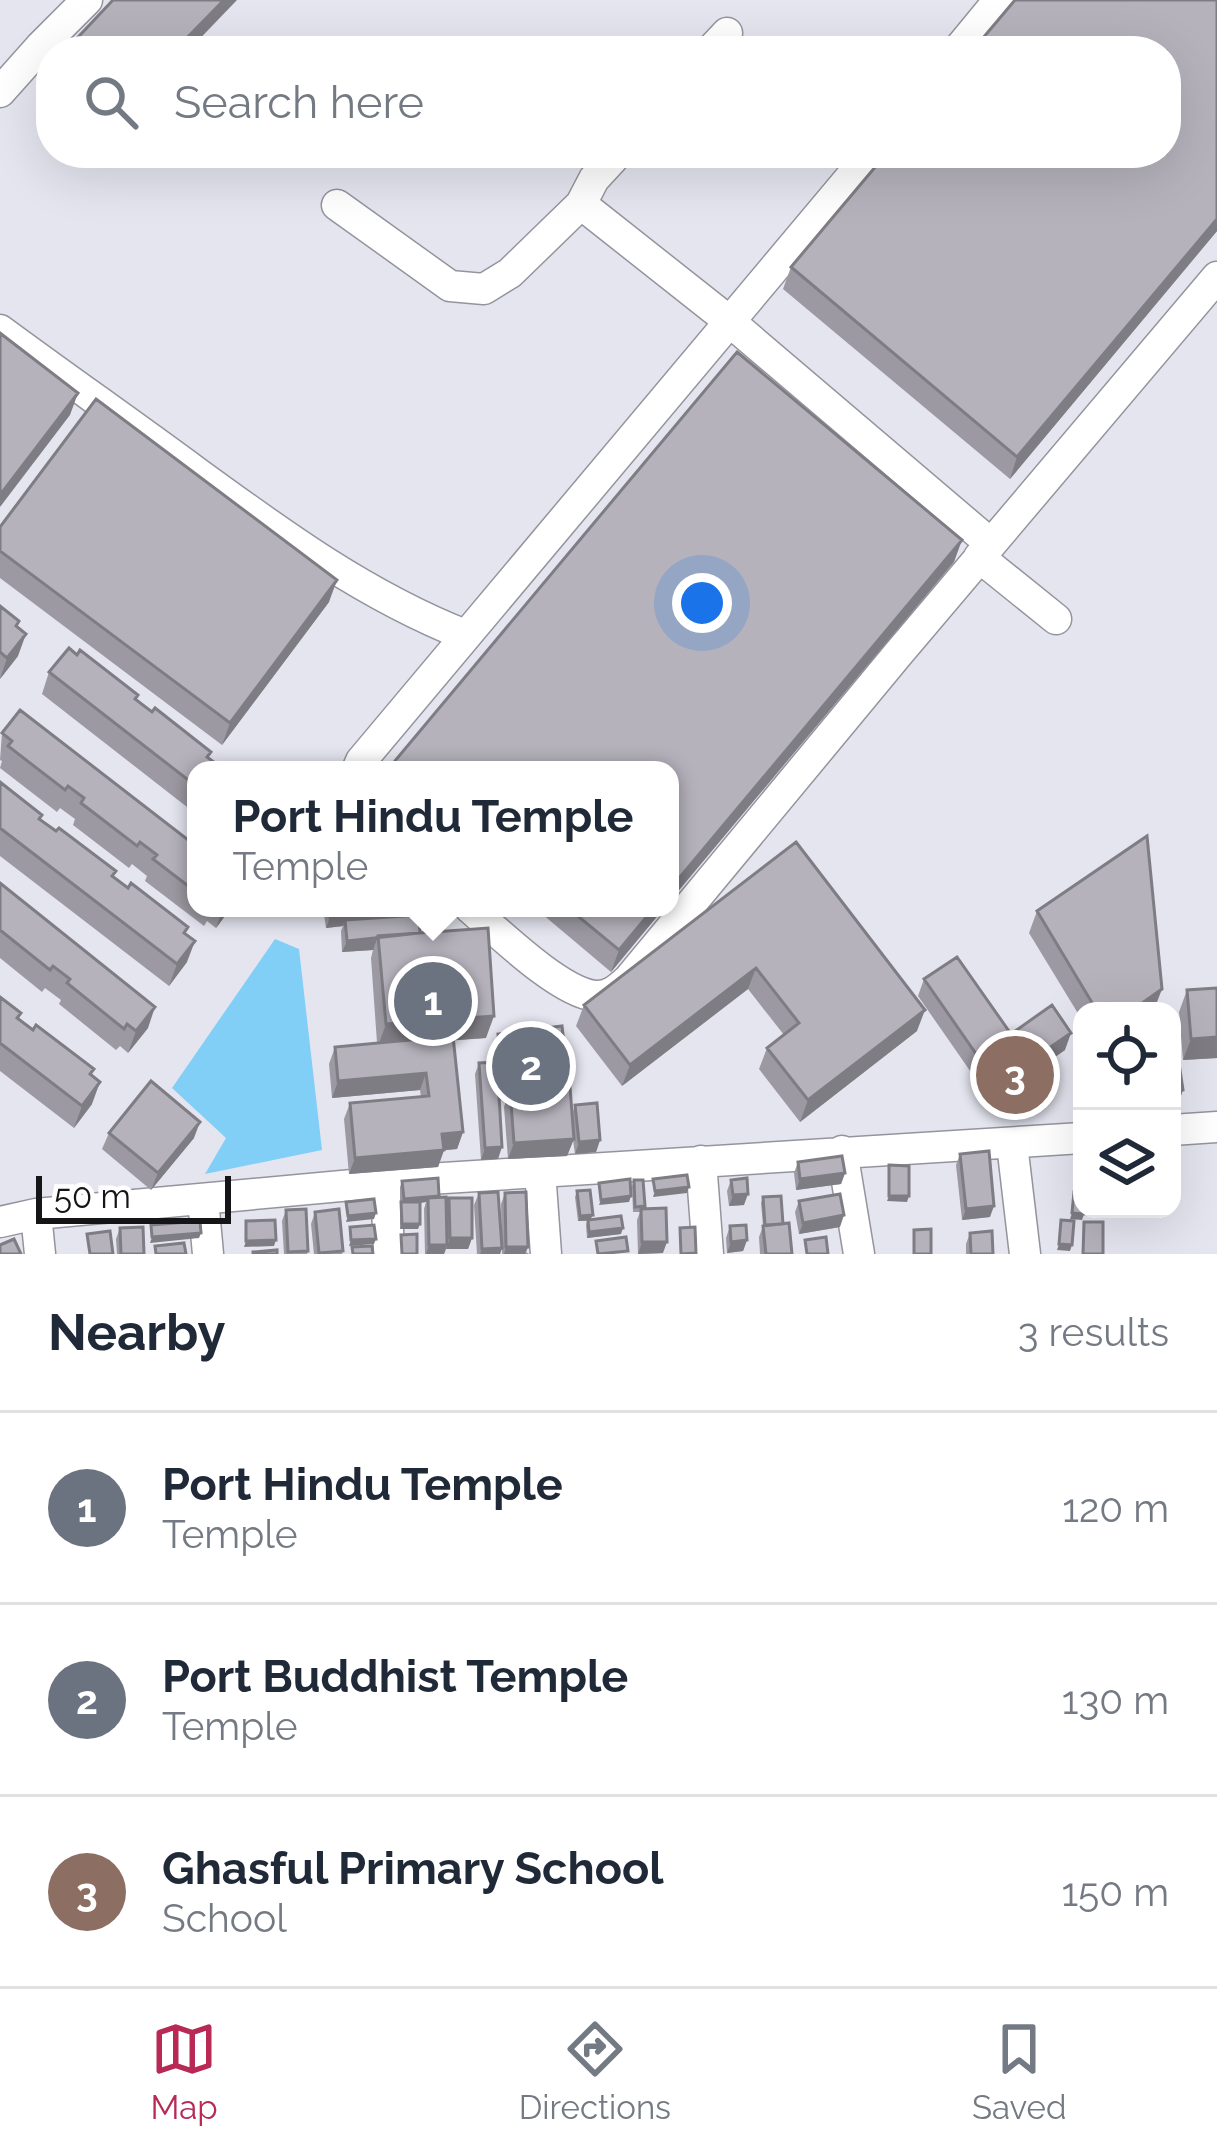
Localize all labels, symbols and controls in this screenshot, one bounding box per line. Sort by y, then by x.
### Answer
search box [36,36,1181,168]
icon: search [78,69,144,135]
text: Search here [174,76,424,129]
your location [672,573,732,633]
popup [187,761,679,917]
text: Port Hindu Temple [233,790,633,843]
text: Temple [233,843,368,889]
pin: 1 [394,956,472,1046]
map controls [1073,1002,1181,1218]
button: locate [1073,1002,1181,1110]
pin: 2 [492,1021,570,1111]
pin: 3 [976,1030,1054,1120]
button: layers [1073,1110,1181,1218]
scale bar [36,1170,231,1223]
text: 50 m [54,1177,131,1216]
text: Nearby [48,1302,225,1362]
text: 3 results [1018,1309,1169,1355]
text: Port Hindu Temple [162,1458,563,1511]
text: 1 [77,1485,97,1531]
text: 120 m [1062,1485,1169,1531]
text: Temple [162,1511,298,1557]
text: Port Buddhist Temple [162,1650,628,1703]
text: 2 [76,1677,98,1723]
text: 130 m [1062,1677,1169,1723]
text: Temple [162,1703,298,1749]
text: Ghasful Primary School [162,1842,663,1895]
text: 3 [76,1869,98,1915]
text: 150 m [1061,1869,1169,1915]
text: School [162,1895,287,1941]
tab: Map [151,2016,218,2127]
tab: Directions [519,2016,671,2127]
tab: Saved [972,2016,1066,2127]

